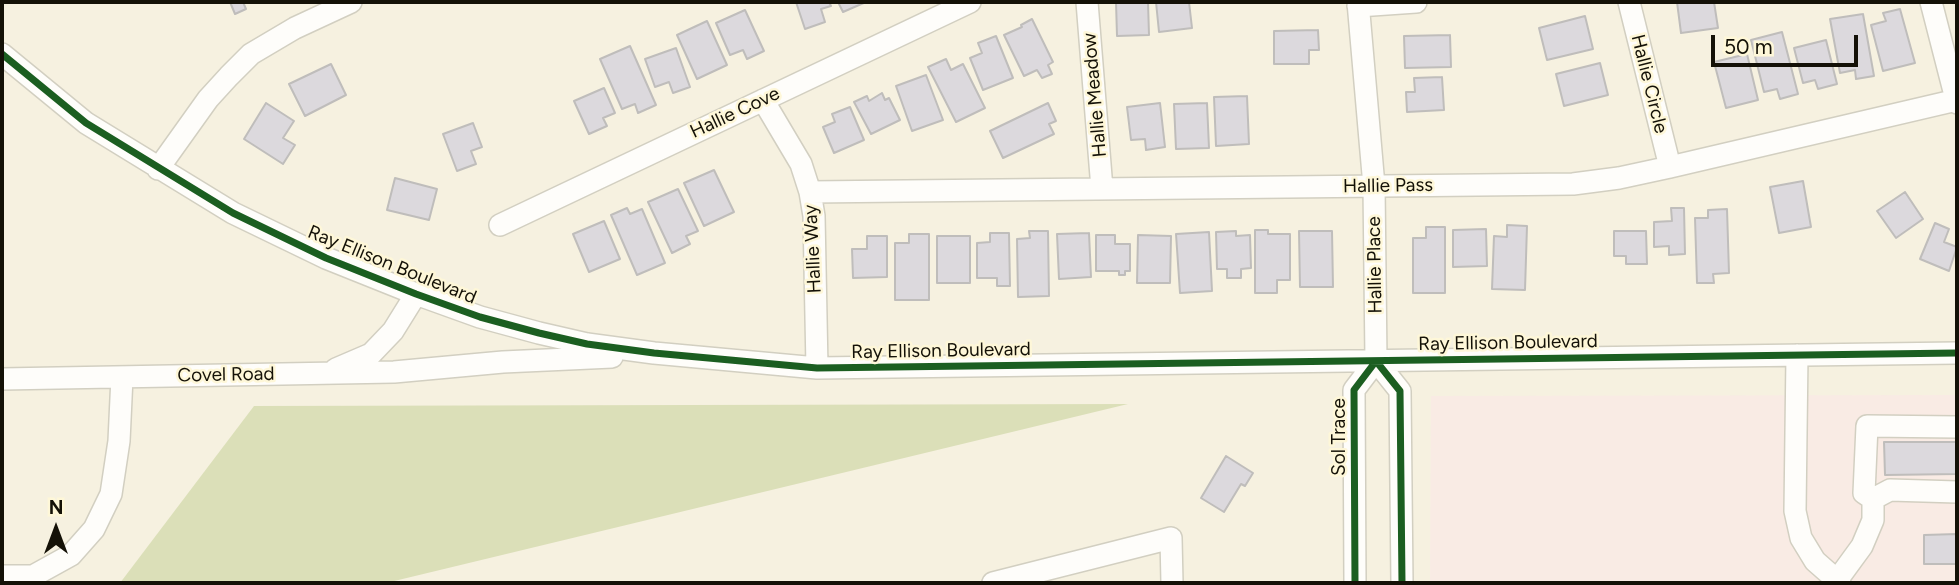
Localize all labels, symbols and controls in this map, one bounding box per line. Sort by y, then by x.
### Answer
scale bar [1714,21,1861,65]
street label: Hallie Meadow [1078,32,1112,158]
street label: Hallie Circle [1626,32,1672,136]
text: 50 m [1724,34,1773,59]
street label: Hallie Cove [687,82,783,144]
street label: Hallie Pass [1343,174,1433,198]
street label: Hallie Way [799,204,827,294]
street label: Hallie Place [1363,216,1387,314]
street label: Ray Ellison Boulevard [304,221,480,309]
street label: Ray Ellison Boulevard [1418,330,1598,356]
street label: Ray Ellison Boulevard [851,338,1031,364]
street label: Covel Road [177,363,275,387]
street label: Sol Trace [1328,398,1350,476]
north arrow [21,494,91,564]
text: N [49,496,63,519]

